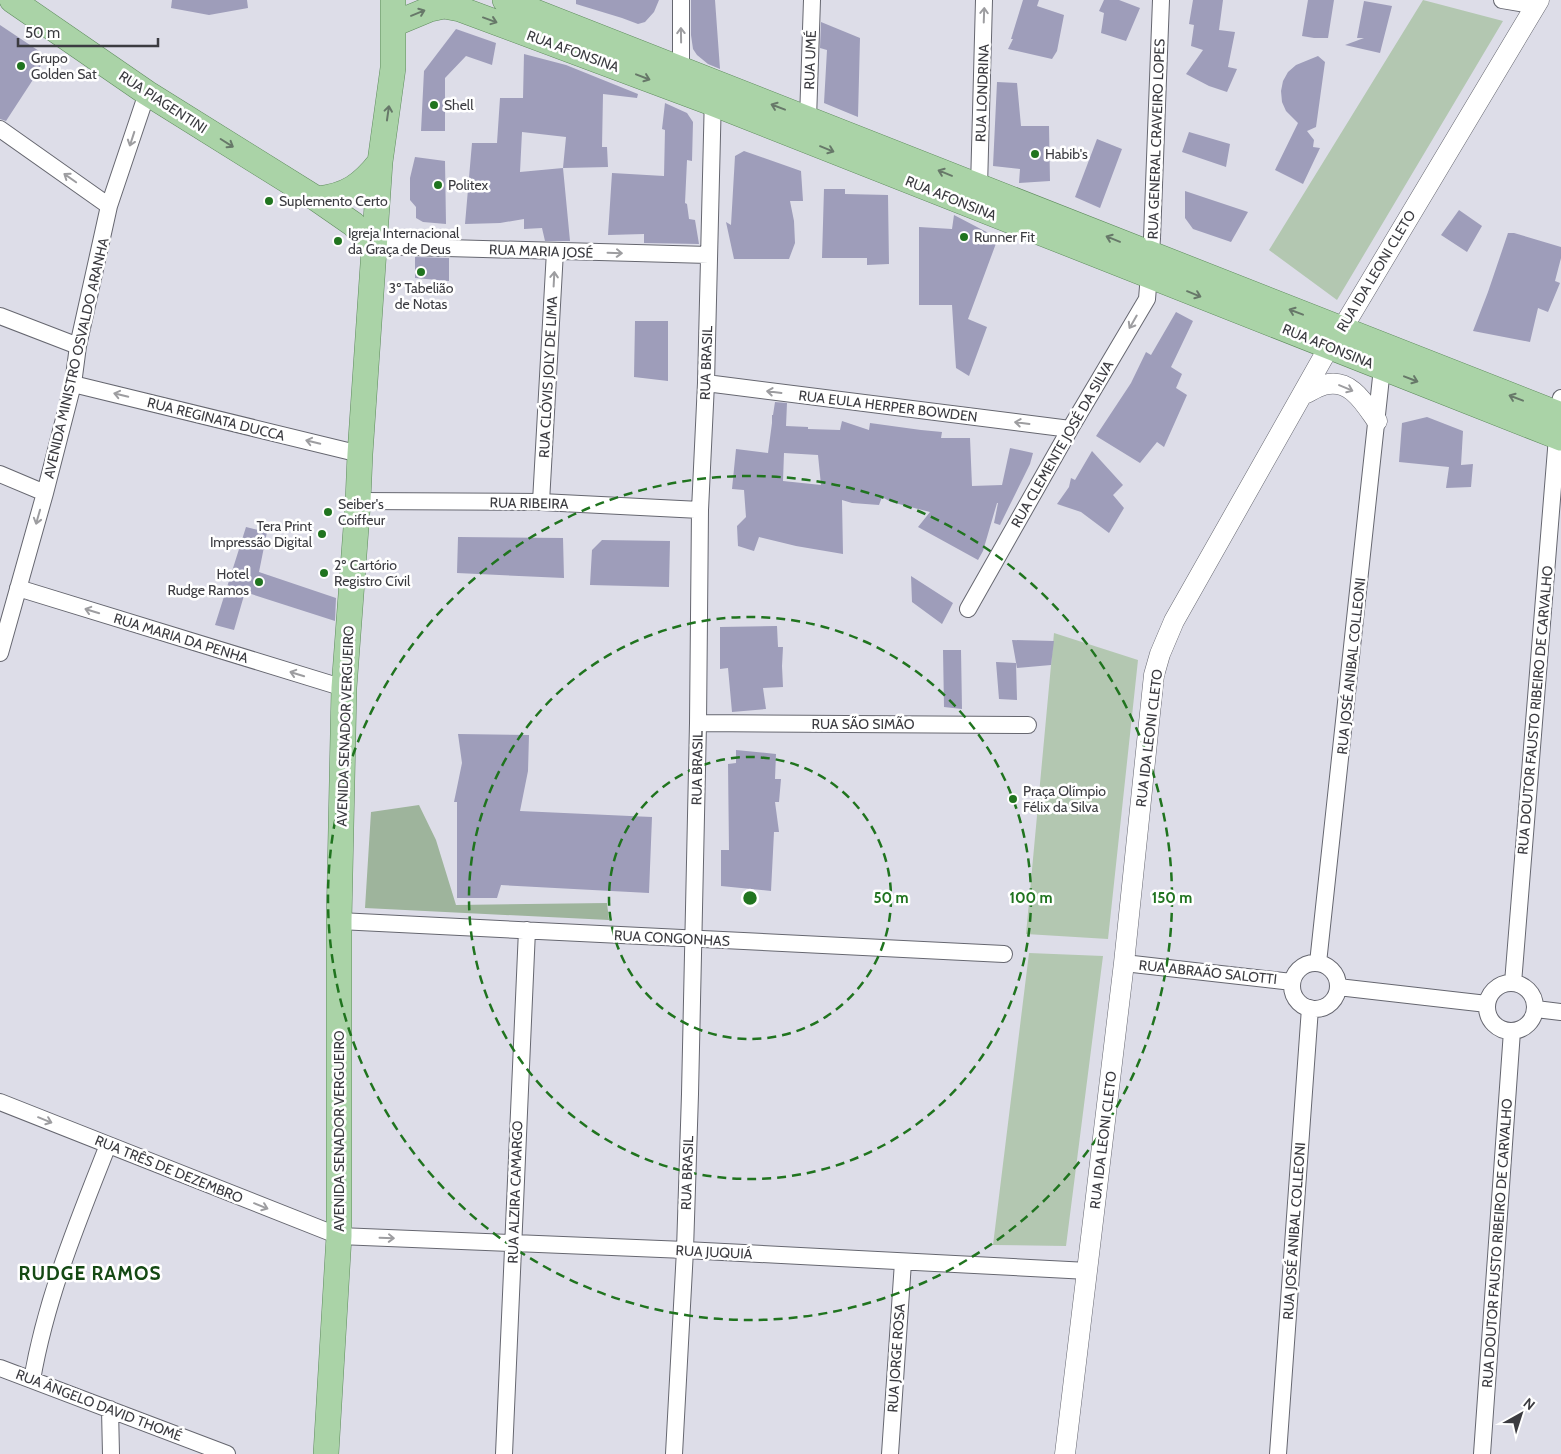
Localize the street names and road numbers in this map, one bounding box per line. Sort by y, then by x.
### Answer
street label: RUA AFONSINA [524,26,622,76]
street label: RUA UMÉ [800,30,820,90]
street label: RUA GENERAL CRAVEIRO LOPES [1144,38,1168,240]
street label: RUA LONDRINA [971,43,993,142]
street label: RUA PIAGENTINI [115,67,211,137]
street label: RUA AFONSINA [903,172,1000,225]
street label: RUA IDA LEONI CLETO [1333,207,1420,335]
street label: AVENIDA MINISTRO OSVALDO ARANHA [40,236,113,480]
street label: RUA MARIA JOSÉ [489,240,594,262]
street label: RUA CLÓVIS JOLY DE LIMA [535,295,561,458]
street label: RUA AFONSINA [1280,320,1377,373]
street label: RUA BRASIL [696,326,716,400]
street label: RUA CLEMENTE JOSÉ DA SILVA [1007,357,1117,531]
street label: RUA EULA HERPER BOWDEN [797,386,979,426]
street label: RUA REGINATA DUCCA [145,393,287,445]
street label: RUA RIBEIRA [489,493,569,513]
street label: RUA DOUTOR FAUSTO RIBEIRO DE CARVALHO [1513,565,1557,855]
street label: RUA JOSÉ ANIBAL COLLEONI [1333,577,1369,755]
street label: RUA MARIA DA PENHA [112,609,251,667]
street label: AVENIDA SENADOR VERGUEIRO [332,625,358,827]
street label: RUA IDA LEONI CLETO [1132,668,1166,808]
street label: RUA SÃO SIMÃO [812,715,915,733]
street label: RUA BRASIL [687,731,707,805]
street label: RUA CONGONHAS [614,926,730,950]
street label: RUA ABRAÃO SALOTTI [1138,956,1278,988]
street label: AVENIDA SENADOR VERGUEIRO [330,1030,348,1232]
street label: RUA IDA LEONI CLETO [1086,1070,1120,1210]
street label: RUA DOUTOR FAUSTO RIBEIRO DE CARVALHO [1478,1098,1516,1388]
street label: RUA ALZIRA CAMARGO [504,1120,526,1264]
street label: RUA TRÊS DE DEZEMBRO [92,1131,246,1207]
street label: RUA BRASIL [677,1136,697,1210]
street label: RUA JOSÉ ANIBAL COLLEONI [1279,1142,1309,1320]
street label: RUA JUQUIÁ [675,1241,753,1263]
street label: RUA JORGE ROSA [883,1303,909,1413]
street label: RUA ÂNGELO DAVID THOMÉ [13,1365,185,1445]

